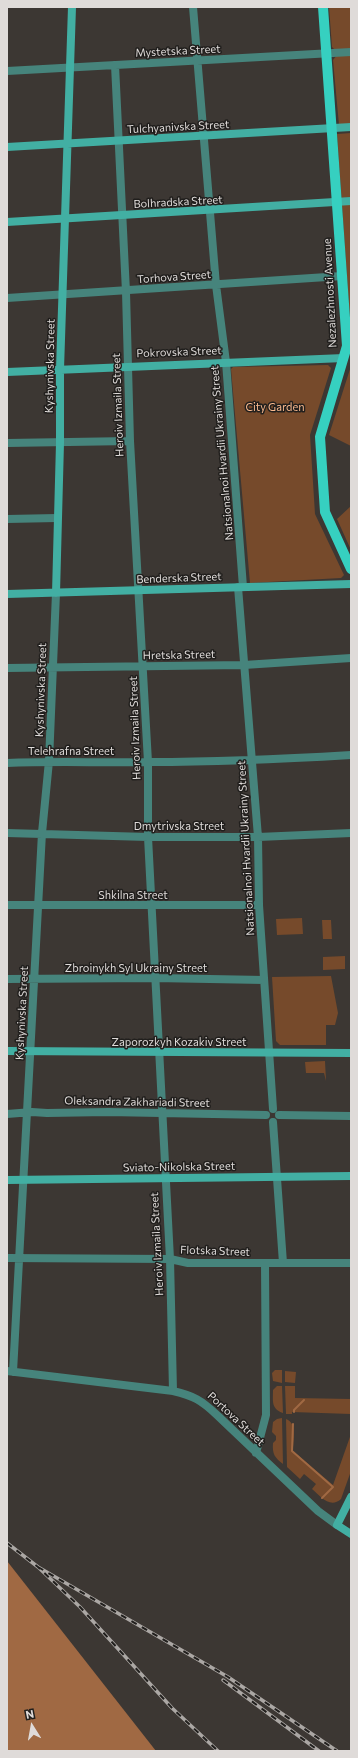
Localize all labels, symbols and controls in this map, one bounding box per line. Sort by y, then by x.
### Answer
street label: Mystetska Street [135,42,221,60]
street label: Tulchyanivska Street [126,118,230,136]
street label: Bolhradska Street [133,193,223,211]
street label: Nezalezhnosti Avenue [321,238,339,348]
street label: Torhova Street [136,268,212,286]
street label: Kyshynivska Street [43,319,57,413]
street label: Pokrovska Street [136,344,222,360]
street label: Heroiv Izmaila Street [110,353,126,457]
street label: Natsionalnoi Hvardii Ukrainy Street [208,365,236,541]
park label: City Garden [245,400,305,414]
street label: Benderska Street [136,570,222,586]
street label: Kyshynivska Street [33,643,49,737]
street label: Hretska Street [143,648,215,662]
street label: Heroiv Izmaila Street [127,676,143,780]
street label: Telehrafna Street [28,744,114,758]
street label: Natsionalnoi Hvardii Ukrainy Street [235,760,257,936]
street label: Dmytrivska Street [134,819,224,833]
street label: Shkilna Street [98,888,168,902]
street label: Zbroinykh Syl Ukrainy Street [65,961,207,975]
street label: Kyshynivska Street [13,966,31,1060]
street label: Zaporozkyh Kozakiv Street [112,1035,246,1049]
street label: Oleksandra Zakhariadi Street [64,1094,210,1110]
street label: Sviato-Nikolska Street [123,1159,235,1175]
street label: Heroiv Izmaila Street [148,1192,166,1296]
street label: Flotska Street [180,1243,250,1259]
street label: Portova Street [205,1389,267,1449]
north arrow [12,1706,52,1746]
text: N [24,1707,35,1721]

